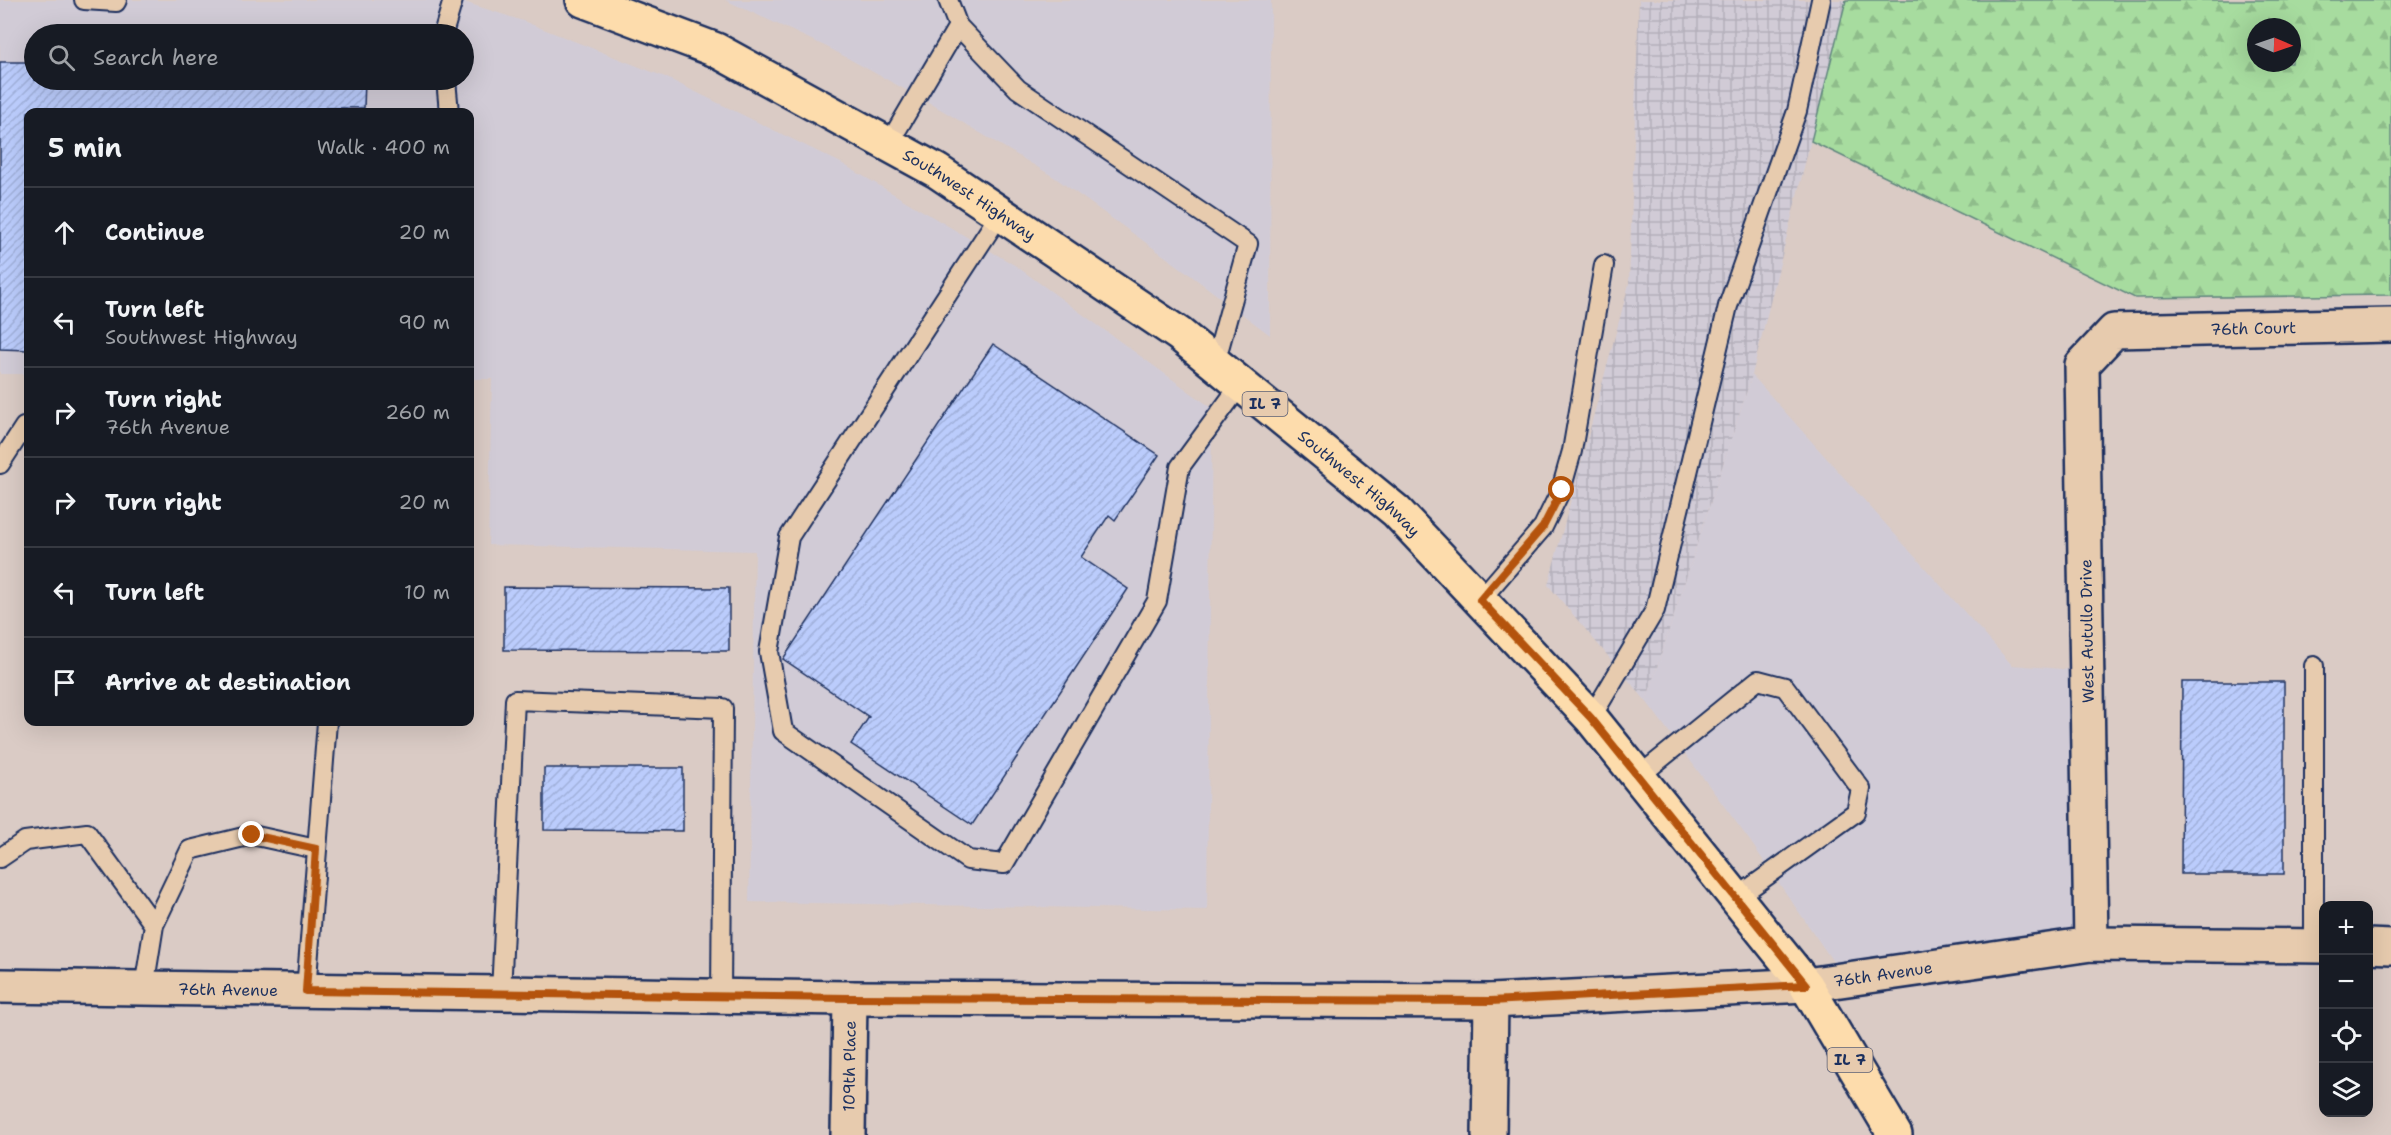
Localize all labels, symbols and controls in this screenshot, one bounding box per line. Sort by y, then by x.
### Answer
north arrow [2247,18,2301,72]
search box [24,24,474,90]
icon: search [45,41,78,74]
text: Search here [93,43,219,72]
text: 5 min [48,130,122,165]
text: Walk · 400 m [317,134,450,160]
street label: Southwest Highway [899,144,1040,245]
icon: ahead [48,216,81,249]
text: Continue [105,218,205,247]
text: 20 m [399,219,450,245]
text: Turn left [105,295,204,324]
icon: left [48,306,81,339]
text: 90 m [398,309,450,335]
street label: 76th Court [2210,317,2296,339]
text: Southwest Highway [105,324,298,350]
text: Turn right [105,385,222,414]
road number: IL 7 [1242,392,1288,416]
icon: right [48,396,81,429]
text: 260 m [385,399,450,425]
text: 76th Avenue [105,414,230,440]
street label: Southwest Highway [1294,425,1425,541]
route start [1548,476,1574,502]
icon: right [48,486,81,519]
text: Turn right [105,488,222,517]
text: 20 m [399,489,450,515]
street label: West Autullo Drive [2075,559,2099,703]
icon: left [48,576,81,609]
text: Turn left [105,578,204,607]
text: 10 m [404,579,450,605]
icon: arrive [48,666,81,699]
text: Arrive at destination [105,668,351,697]
route end [238,821,264,847]
map controls [2319,901,2373,1117]
button: + [2319,901,2373,955]
button: − [2319,955,2373,1009]
street label: 76th Avenue [1832,956,1934,991]
street label: 76th Avenue [178,978,278,1000]
button: locate [2319,1009,2373,1063]
street label: 109th Place [838,1020,860,1112]
road number: IL 7 [1828,1048,1872,1072]
button: layers [2319,1063,2373,1117]

